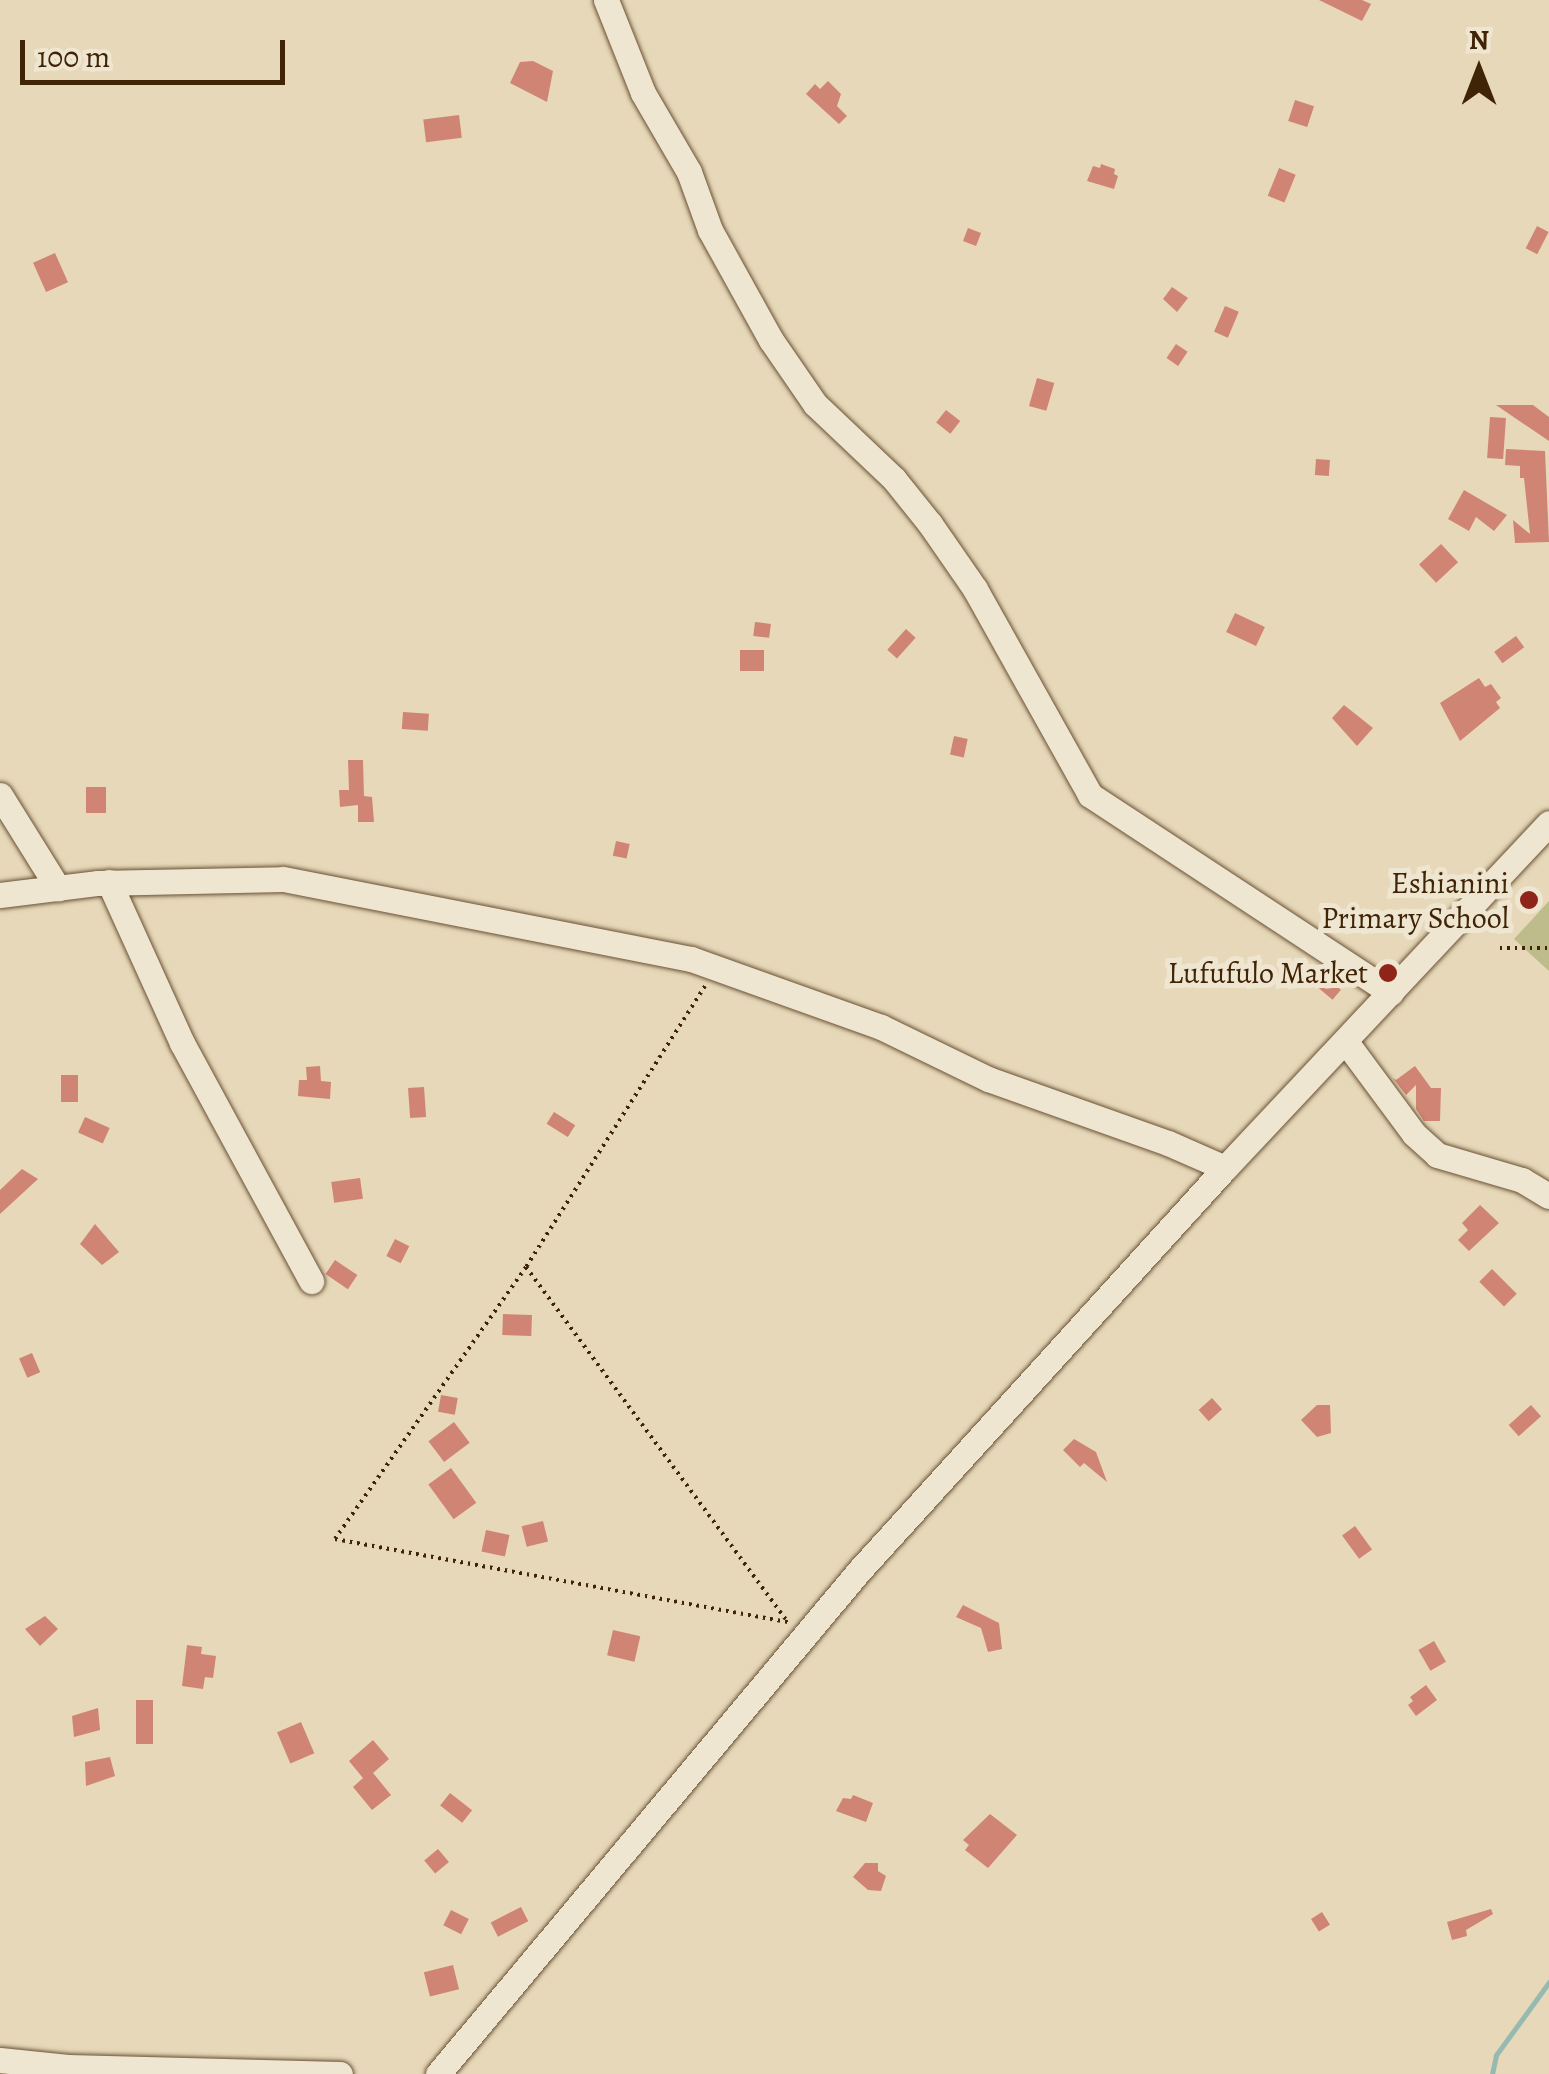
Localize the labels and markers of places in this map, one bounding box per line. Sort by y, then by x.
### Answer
place label: Eshianini Primary School [1321,865,1509,936]
marker: Eshianini Primary School [1518,889,1540,911]
place label: Lufufulo Market [1168,955,1368,991]
marker: Lufufulo Market [1377,962,1399,984]

